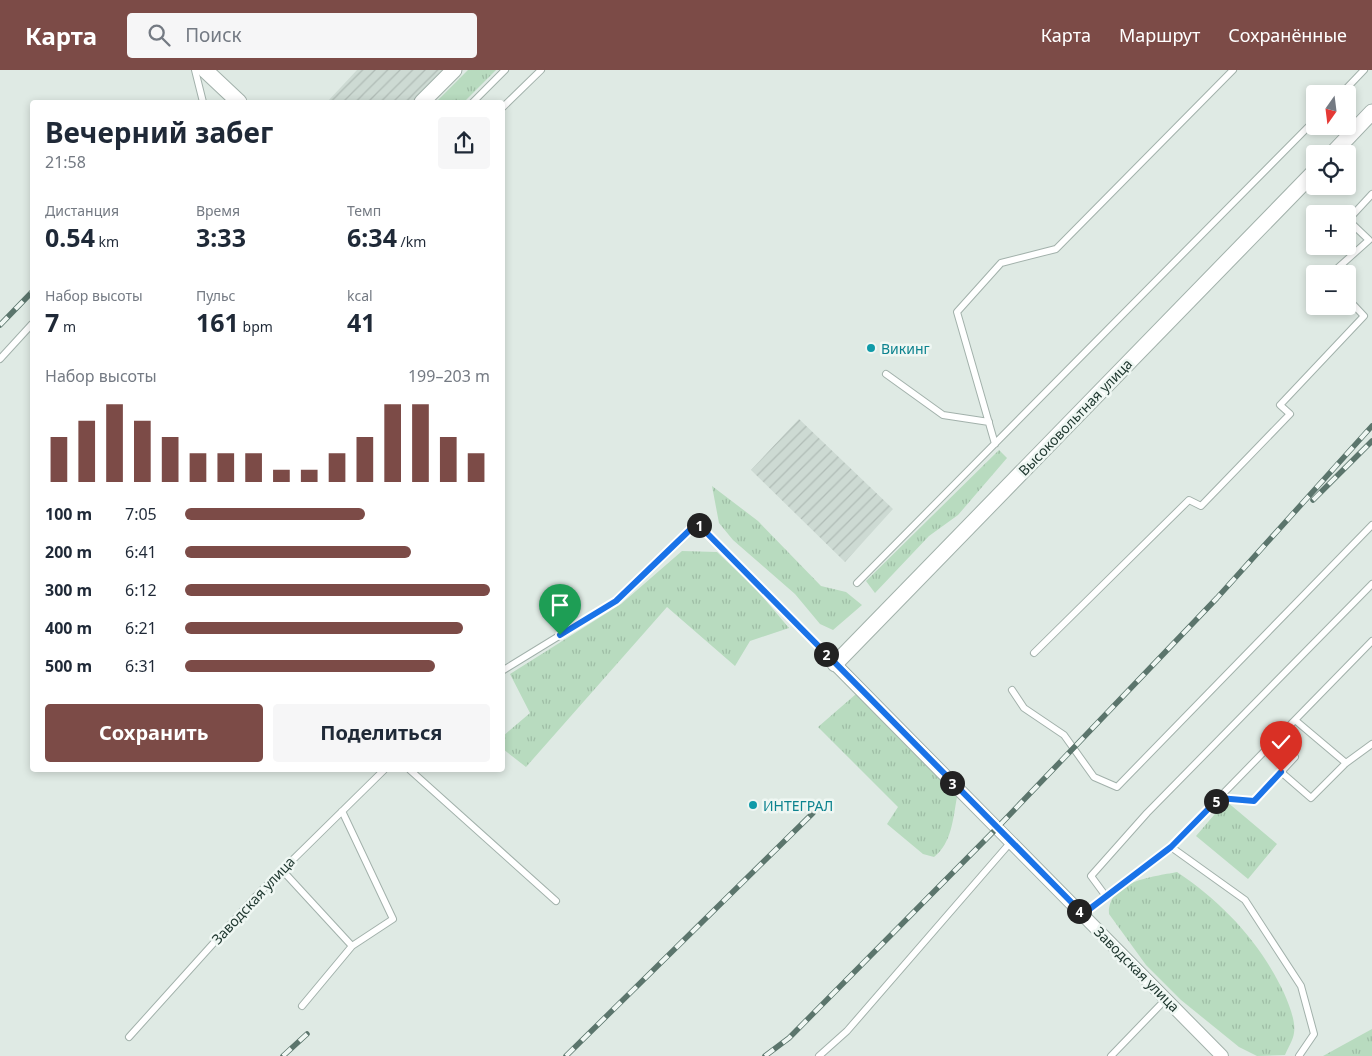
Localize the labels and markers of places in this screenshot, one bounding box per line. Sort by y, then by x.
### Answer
place label: Викинг [881,339,930,358]
marker: Викинг [865,342,877,354]
pin: 1 [686,512,712,538]
pin [539,584,581,635]
pin: 2 [814,642,838,666]
pin [1260,721,1302,772]
pin: 3 [940,770,964,796]
pin: 5 [1204,788,1228,814]
place label: ИНТЕГРАЛ [763,796,833,815]
marker: ИНТЕГРАЛ [747,799,759,811]
pin: 4 [1066,898,1092,924]

